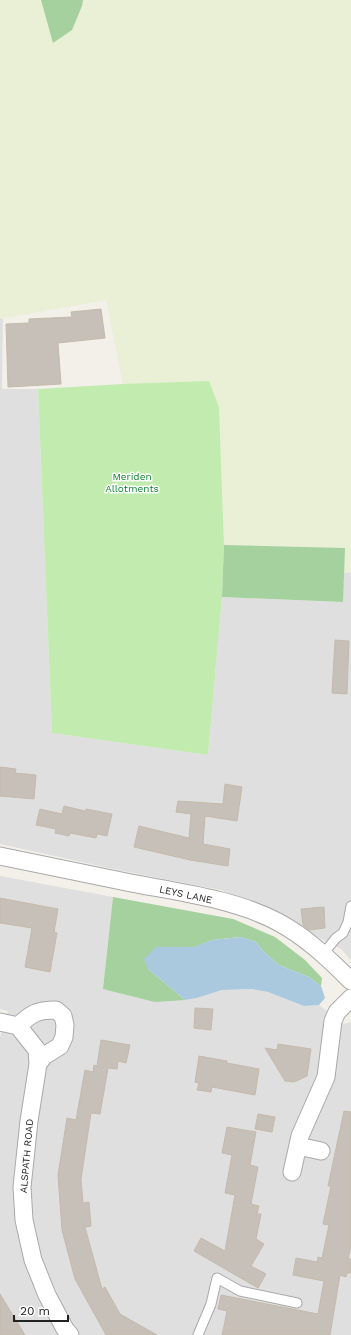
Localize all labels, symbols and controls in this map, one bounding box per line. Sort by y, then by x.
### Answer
park label: Meriden Allotments [105,471,159,494]
street label: LEYS LANE [158,883,213,905]
street label: ALSPATH ROAD [18,1118,35,1194]
scale bar [14,1297,68,1323]
text: 20 m [20,1304,50,1318]

